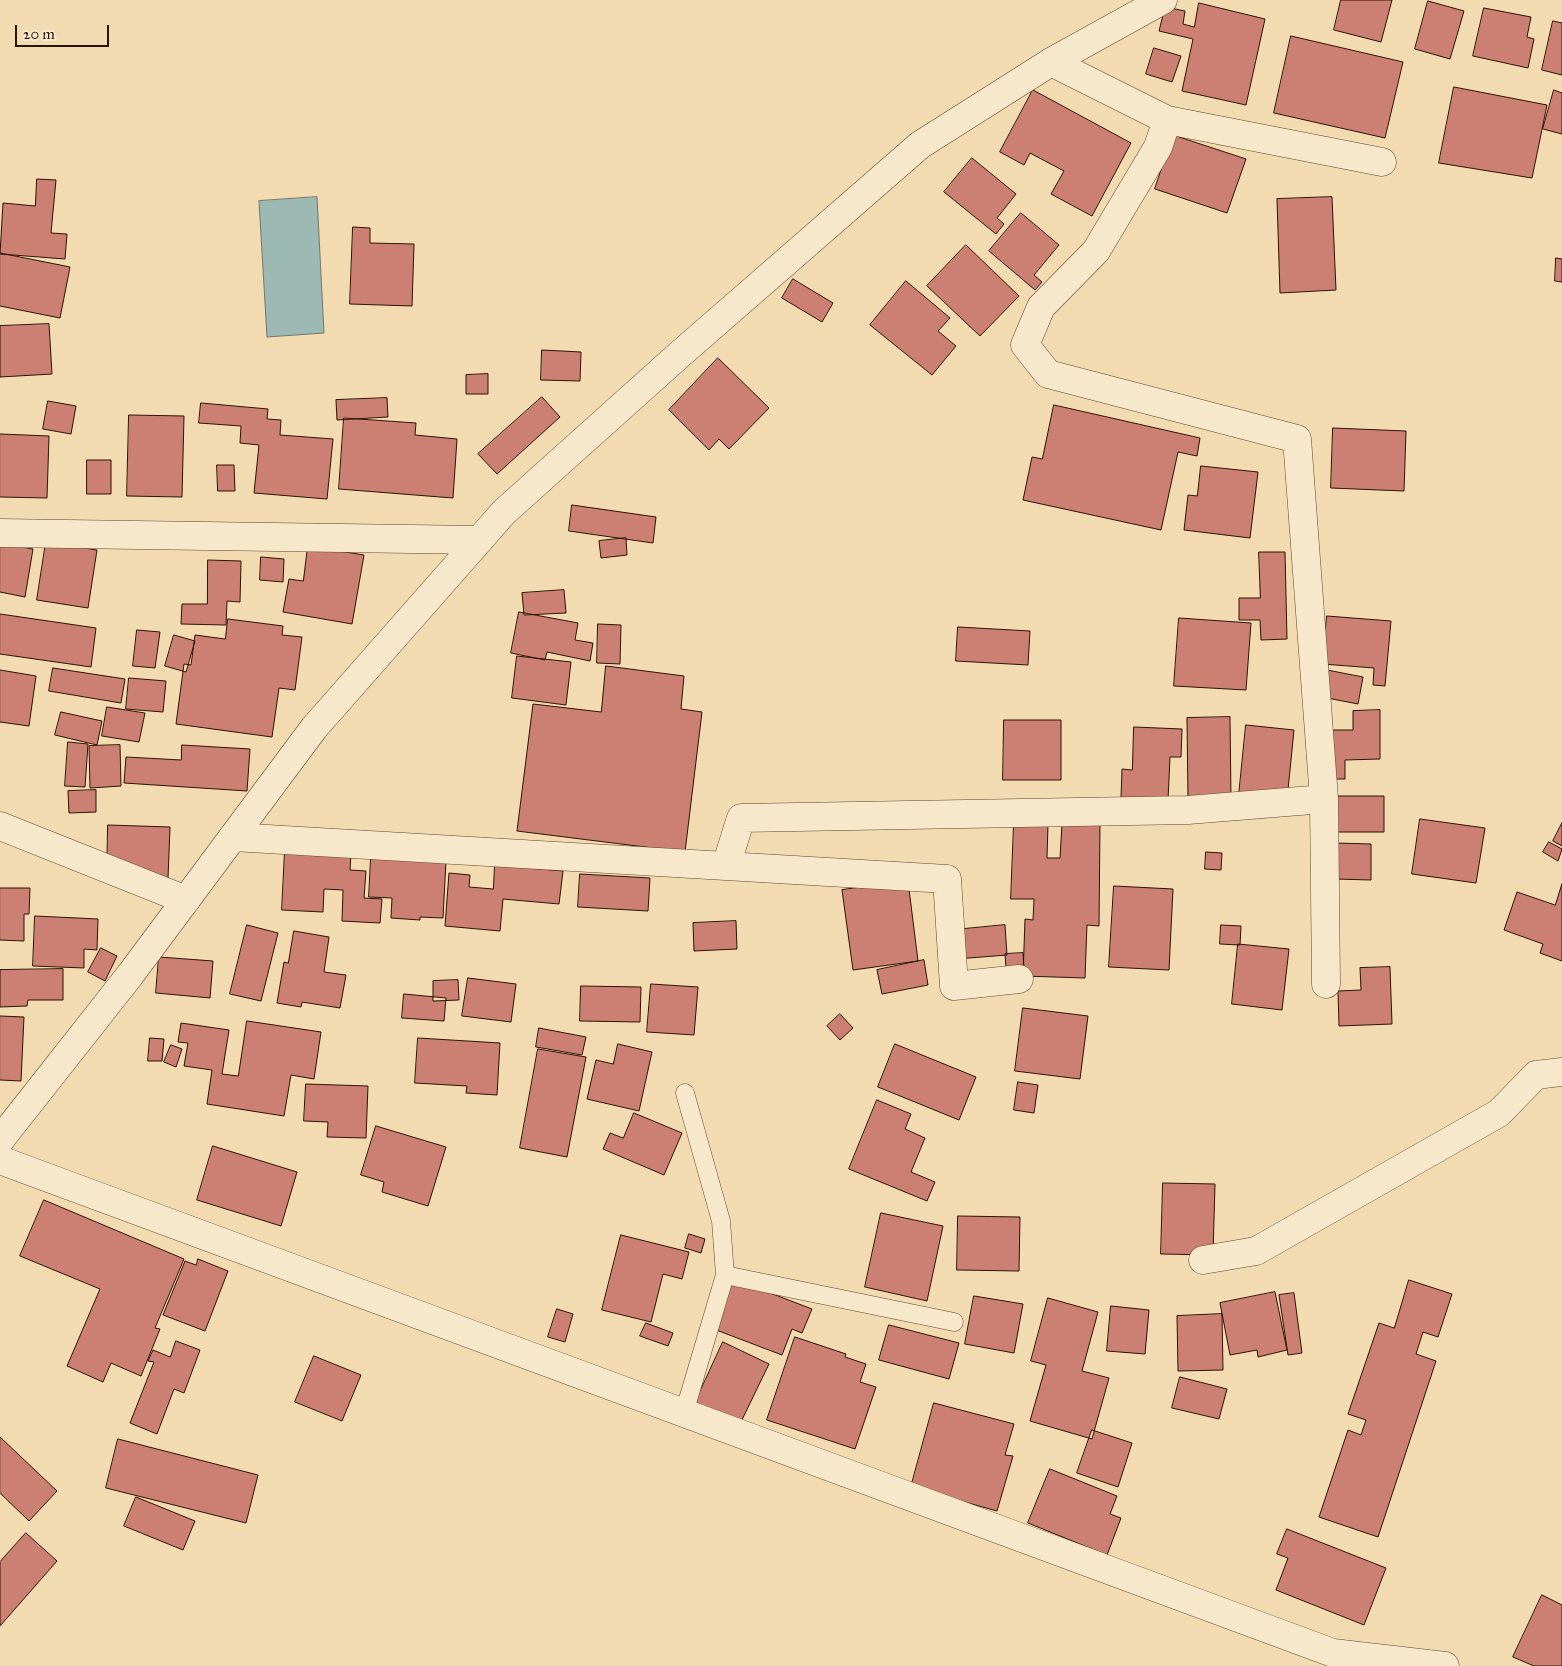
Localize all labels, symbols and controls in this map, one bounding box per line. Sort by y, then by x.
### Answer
scale bar [18,15,111,47]
text: 20 m [23,25,55,43]

